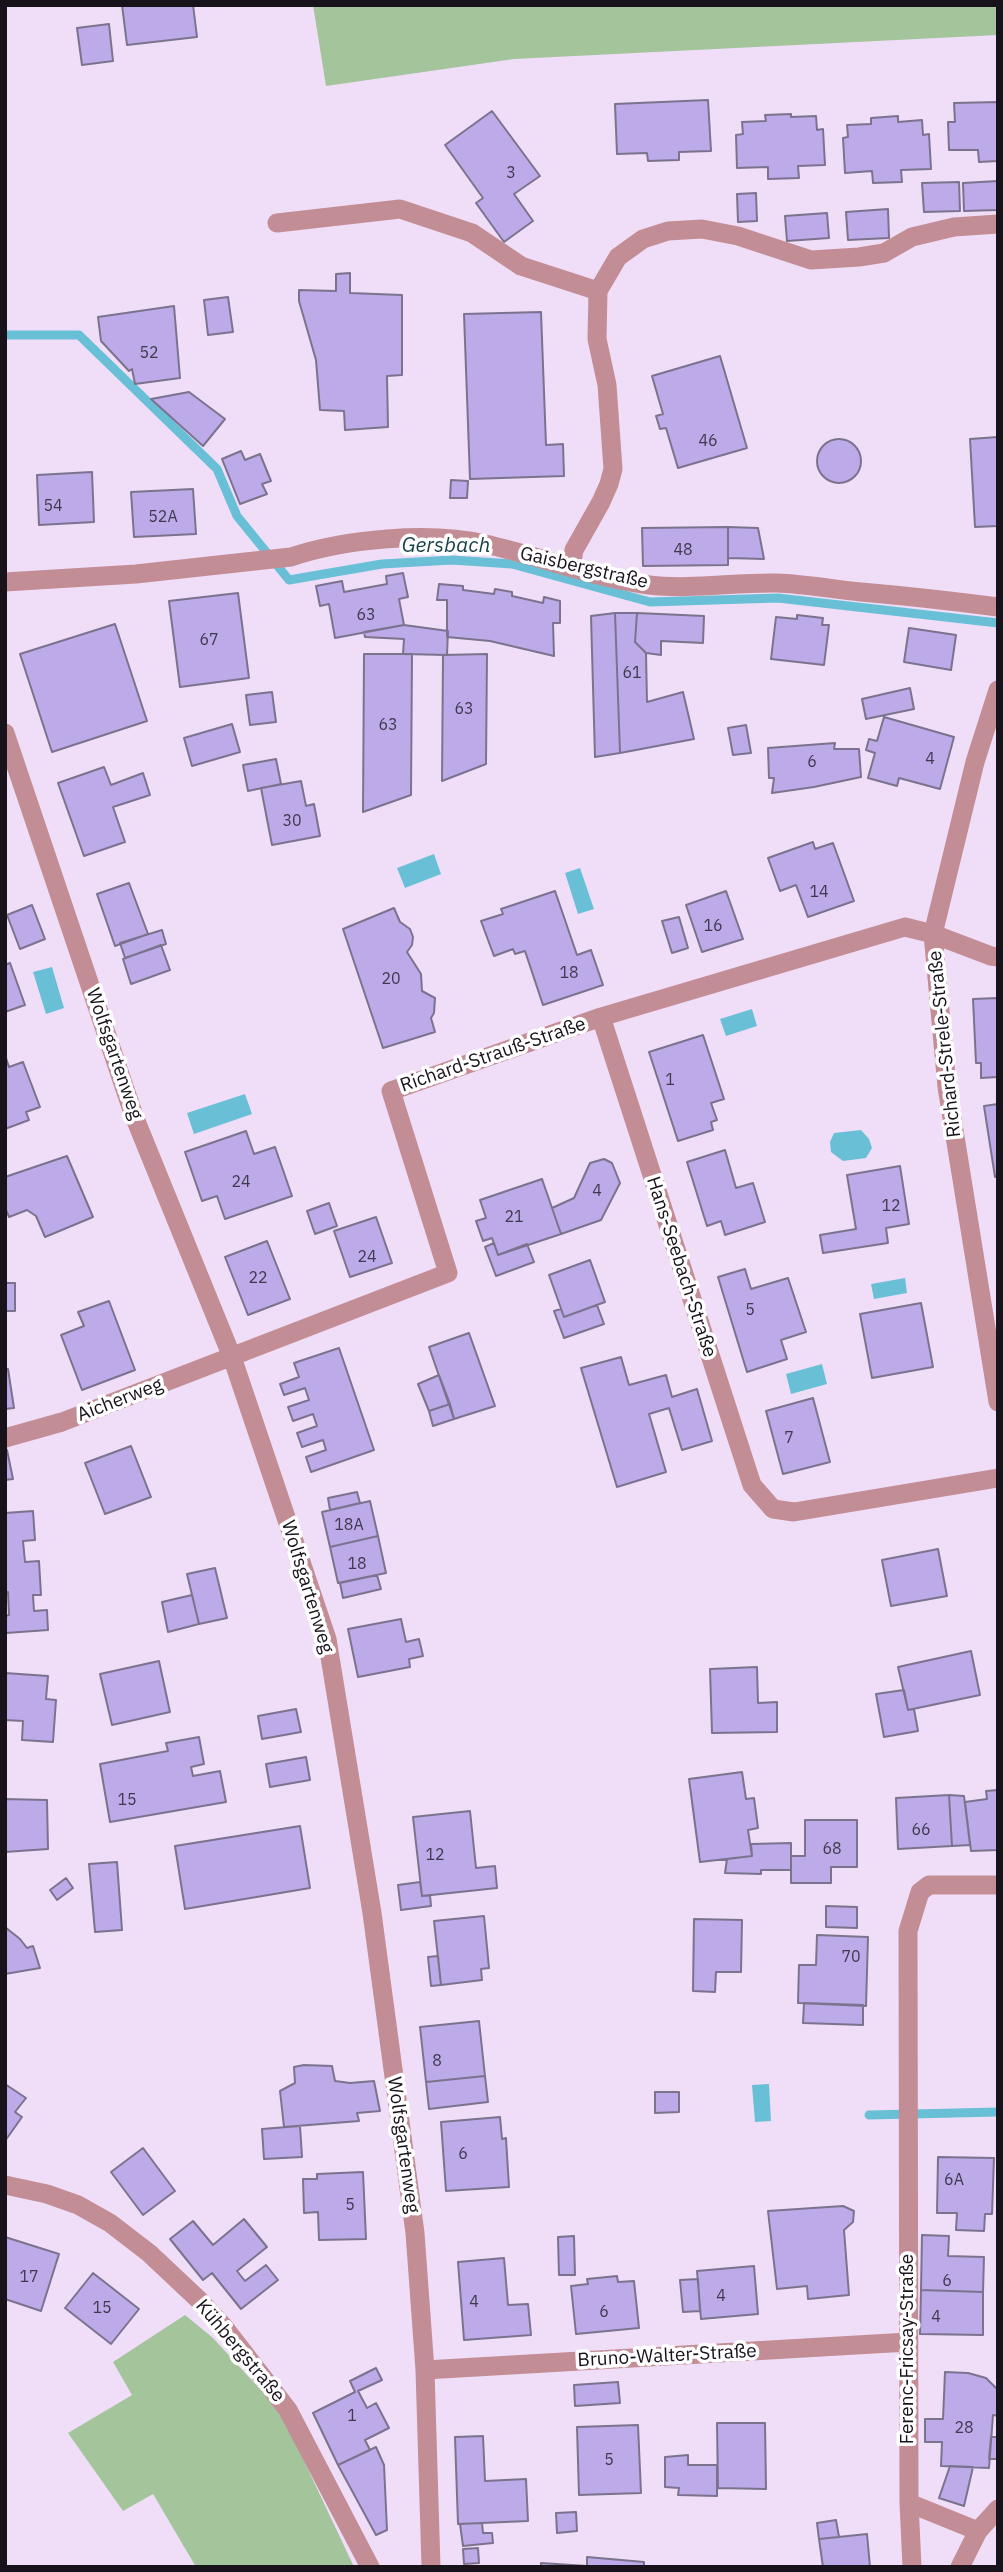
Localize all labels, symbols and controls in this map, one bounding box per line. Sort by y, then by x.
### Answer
house number: 3 [506,163,516,183]
house number: 52 [139,343,159,363]
house number: 46 [698,431,718,451]
house number: 54 [43,496,63,516]
house number: 52A [148,507,178,527]
water label: Gersbach [402,533,490,559]
house number: 48 [673,540,693,560]
street label: Gaisbergstraße [518,542,650,594]
house number: 63 [356,605,376,625]
house number: 67 [199,630,219,650]
house number: 61 [622,663,642,683]
house number: 63 [454,699,474,719]
house number: 63 [378,715,398,735]
house number: 4 [925,749,935,769]
house number: 6 [807,752,817,772]
house number: 30 [282,811,302,831]
house number: 14 [809,882,829,902]
house number: 16 [703,916,723,936]
street label: Richard-Strele-Straße [924,949,966,1139]
house number: 18 [559,963,579,983]
house number: 20 [381,969,401,989]
street label: Wolfsgartenweg [81,985,147,1123]
street label: Richard-Strauß-Straße [397,1013,589,1097]
house number: 1 [665,1070,675,1090]
house number: 24 [231,1172,251,1192]
street label: Hans-Seebach-Straße [641,1174,721,1360]
house number: 4 [592,1181,602,1201]
house number: 12 [881,1196,901,1216]
house number: 21 [504,1207,524,1227]
house number: 24 [357,1247,377,1267]
house number: 22 [248,1268,268,1288]
house number: 5 [745,1300,755,1320]
street label: Aicherweg [74,1373,166,1427]
house number: 7 [784,1428,794,1448]
house number: 18A [334,1515,364,1535]
street label: Wolfsgartenweg [276,1518,338,1656]
house number: 18 [347,1554,367,1574]
house number: 15 [117,1790,137,1810]
house number: 66 [911,1820,931,1840]
house number: 68 [822,1839,842,1859]
house number: 12 [425,1845,445,1865]
house number: 70 [841,1947,861,1967]
house number: 8 [432,2051,442,2071]
street label: Wolfsgartenweg [382,2075,424,2215]
house number: 6 [458,2144,468,2164]
house number: 6A [944,2170,964,2190]
house number: 5 [345,2195,355,2215]
street label: Ferenc-Fricsay-Straße [897,2254,919,2444]
house number: 17 [19,2267,39,2287]
house number: 6 [942,2271,952,2291]
house number: 4 [716,2286,726,2306]
house number: 4 [469,2292,479,2312]
street label: Kühbergstraße [190,2295,290,2407]
house number: 15 [92,2298,112,2318]
house number: 6 [599,2302,609,2322]
house number: 4 [931,2307,941,2327]
street label: Bruno-Walter-Straße [577,2340,757,2372]
house number: 1 [347,2406,357,2426]
house number: 28 [954,2418,974,2438]
house number: 5 [604,2450,614,2470]

